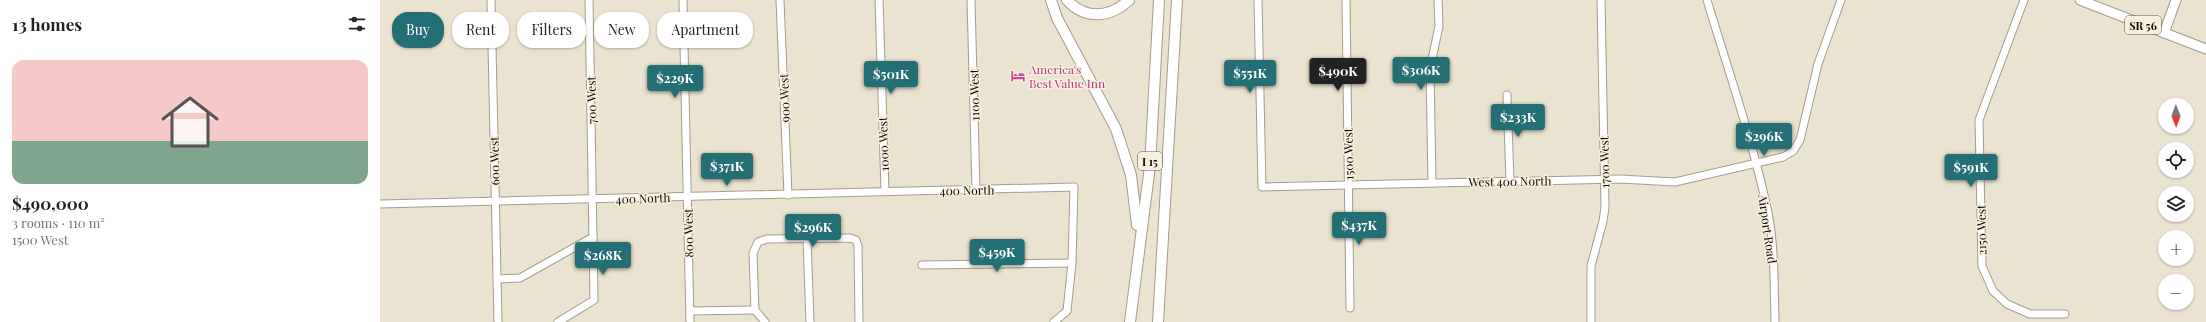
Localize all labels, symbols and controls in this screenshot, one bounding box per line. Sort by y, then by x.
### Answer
chip: Buy [392,12,444,48]
chip: Rent [452,12,509,48]
chip: Filters [517,12,586,48]
chip: New [594,12,649,48]
chip: Apartment [657,12,753,48]
text: 13 homes [12,13,82,35]
icon: filters [346,13,368,35]
road number: SR 56 [2125,16,2161,34]
pin: $306K [1393,57,1449,91]
pin: $490K [1310,58,1366,92]
pin: $551K [1222,60,1278,94]
pin: $501K [863,61,919,95]
place label: America's Best Value Inn [1028,61,1105,91]
text: $306K [1402,61,1440,78]
text: $490K [1318,62,1358,79]
text: $551K [1233,64,1267,81]
pin: $229K [647,65,703,99]
text: $501K [873,65,909,82]
street label: 1100 West [966,68,982,121]
hotel icon: America's Best Value Inn [1010,68,1026,84]
text: $229K [656,69,694,86]
street label: 900 West [775,73,793,123]
street label: 700 West [583,75,599,124]
icon: home [154,86,226,158]
north arrow [2158,98,2194,134]
map controls [2158,98,2194,310]
pin: $233K [1490,104,1546,138]
text: $233K [1500,108,1536,125]
street label: 1000 West [874,116,892,171]
pin: $296K [1736,123,1792,157]
street label: 1500 West [1340,127,1356,180]
text: $296K [1745,127,1783,144]
street label: 1700 West [1596,135,1612,188]
street label: 600 West [486,136,502,186]
button: locate [2158,142,2194,178]
road number: I 15 [1138,152,1162,170]
pin: $371K [699,153,755,187]
pin: $591K [1943,154,1999,188]
text: $371K [710,157,744,174]
text: $591K [1954,158,1988,175]
street label: West 400 North [1467,172,1552,190]
street label: 400 North [939,182,995,198]
button: layers [2158,186,2194,222]
street label: 400 North [615,189,671,207]
text: $490,000 [12,192,89,214]
street label: Airport Road [1755,192,1781,265]
street label: 2150 West [1973,204,1989,255]
street label: 800 West [680,208,696,258]
pin: $437K [1331,212,1387,246]
text: 3 rooms · 110 m² [12,214,105,231]
pin: $296K [785,214,841,248]
text: $437K [1341,216,1377,233]
text: $296K [794,218,832,235]
button: + [2158,230,2194,266]
text: 1500 West [12,231,68,248]
pin: $459K [969,239,1025,273]
pin: $268K [575,242,631,276]
text: $459K [979,243,1015,260]
text: $268K [584,246,622,263]
button: − [2158,274,2194,310]

